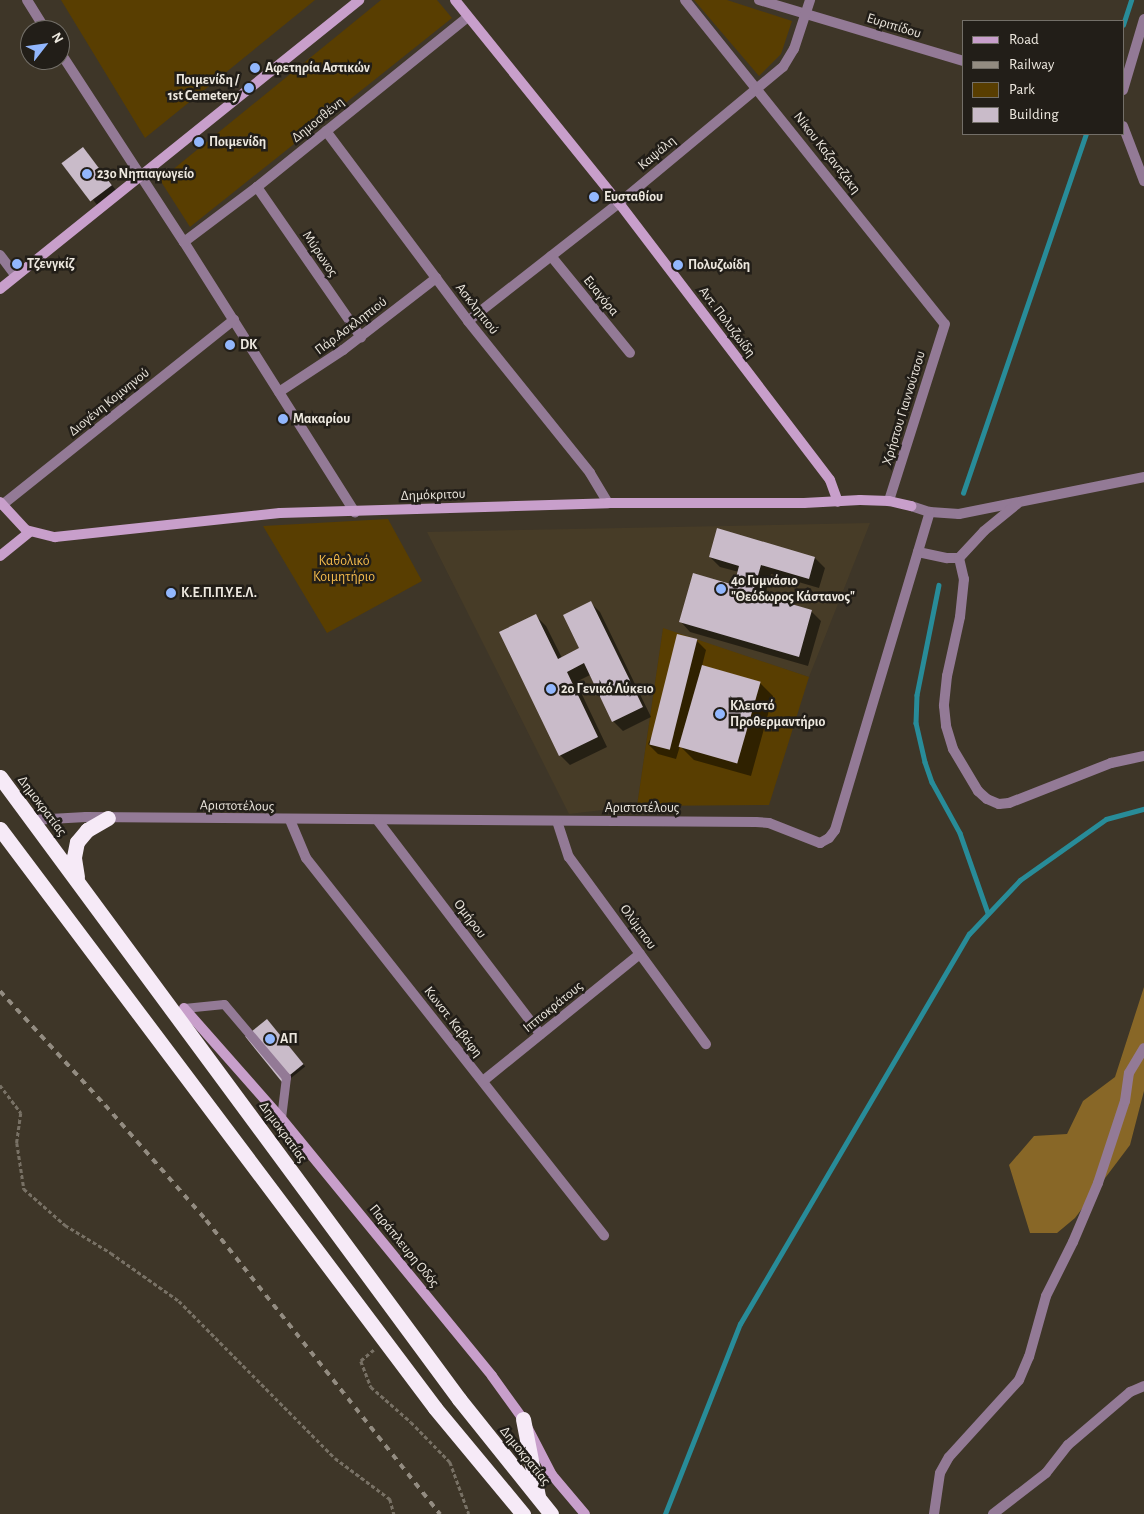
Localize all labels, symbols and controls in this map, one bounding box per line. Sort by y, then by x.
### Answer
street label: Ευριπίδου [865,10,923,42]
north arrow [20,20,70,70]
legend [962,20,1124,135]
text: N [49,30,66,46]
text: Road [1009,32,1039,47]
text: Railway [1009,57,1054,72]
place label: Αφετηρία Αστικών [265,60,370,76]
marker: Αφετηρία Αστικών [249,62,261,74]
place label: Ποιμενίδη / 1st Cemetery [168,72,239,104]
marker: Ποιμενίδη / 1st Cemetery [243,82,255,94]
text: Park [1009,82,1035,97]
street label: Δημοσθένη [288,94,348,146]
text: Building [1009,107,1059,122]
street label: Νίκου Καζαντζάκη [790,109,864,197]
street label: Καψάλη [635,132,679,174]
place label: Ποιμενίδη [209,134,266,150]
marker: Ποιμενίδη [193,136,205,148]
place label: 23ο Νηπιαγωγείο [97,166,194,182]
marker: 23ο Νηπιαγωγείο [81,168,93,180]
place label: Ευσταθίου [604,189,663,205]
marker: Ευσταθίου [588,191,600,203]
street label: Μύρωνος [299,228,341,280]
place label: Τζενγκίζ [27,256,74,272]
place label: Πολυζωίδη [688,257,750,273]
marker: Τζενγκίζ [11,258,23,270]
marker: Πολυζωίδη [672,259,684,271]
street label: Ευαγόρα [580,272,622,320]
street label: Ασκληπιού [452,280,502,338]
street label: Αντ. Πολυζωίδη [695,283,759,361]
street label: Πάρ.Ασκληπιού [312,293,390,359]
place label: DK [240,337,257,353]
marker: DK [224,339,236,351]
street label: Χρήστου Γιαννούτσου [879,349,929,467]
street label: Διογένη Κομνηνού [65,364,153,440]
place label: Μακαρίου [293,411,350,427]
marker: Μακαρίου [277,413,289,425]
street label: Δημόκριτου [400,485,466,505]
park label: Καθολικό Κοιμητήριο [313,553,375,586]
place label: 4ο Γυμνάσιο "Θεόδωρος Κάστανος" [731,573,855,606]
marker: 4ο Γυμνάσιο "Θεόδωρος Κάστανος" [715,583,727,595]
place label: Κ.Ε.Π.Π.Υ.Ε.Λ. [181,585,257,601]
marker: Κ.Ε.Π.Π.Υ.Ε.Λ. [165,587,177,599]
place label: 2ο Γενικό Λύκειο [561,681,653,697]
marker: 2ο Γενικό Λύκειο [545,683,557,695]
place label: Κλειστό Προθερμαντήριο [730,698,825,730]
marker: Κλειστό Προθερμαντήριο [714,708,726,720]
street label: Δημοκρατίας [14,772,70,840]
street label: Αριστοτέλους [200,797,274,815]
street label: Αριστοτέλους [605,800,679,816]
street label: Ομήρου [450,896,490,942]
street label: Ολύμπου [616,901,660,953]
street label: Ιπποκράτους [520,978,586,1036]
street label: Κωνστ. Καβάφη [420,983,486,1061]
place label: ΑΠ [280,1031,298,1047]
marker: ΑΠ [264,1033,276,1045]
street label: Δημοκρατίας [255,1098,311,1166]
street label: Παράπλευρη Οδός [365,1201,443,1291]
street label: Δημοκρατίας [496,1423,554,1489]

